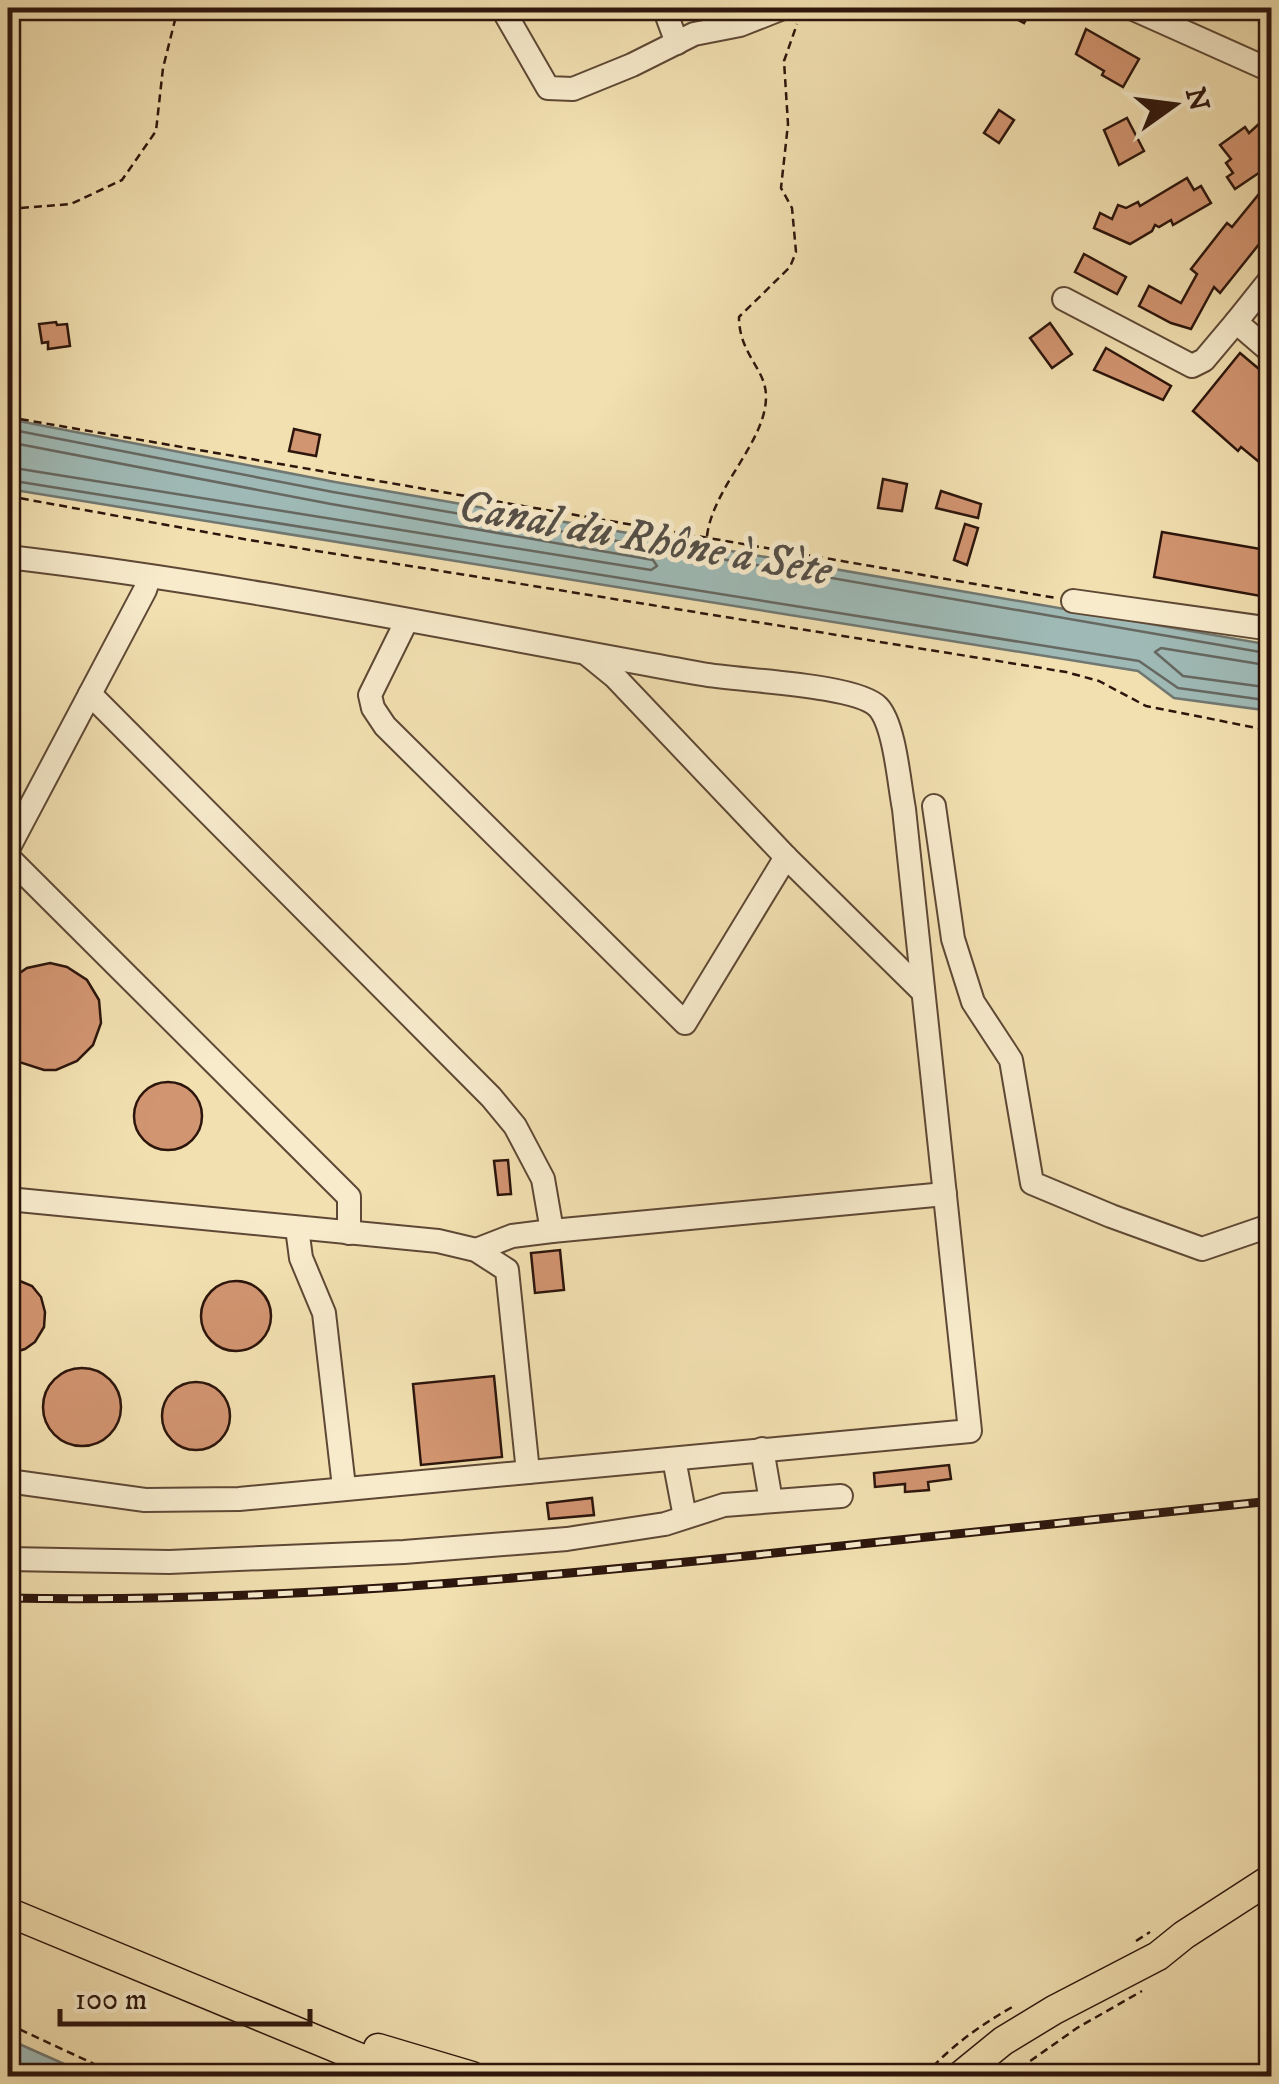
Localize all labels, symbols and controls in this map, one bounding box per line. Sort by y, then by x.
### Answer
north arrow [1124,55,1224,155]
text: N [1177,84,1217,115]
water label: Canal du Rhône à Sète [454,479,838,600]
scale bar [60,1964,310,2026]
text: 100 m [75,1982,147,2019]

